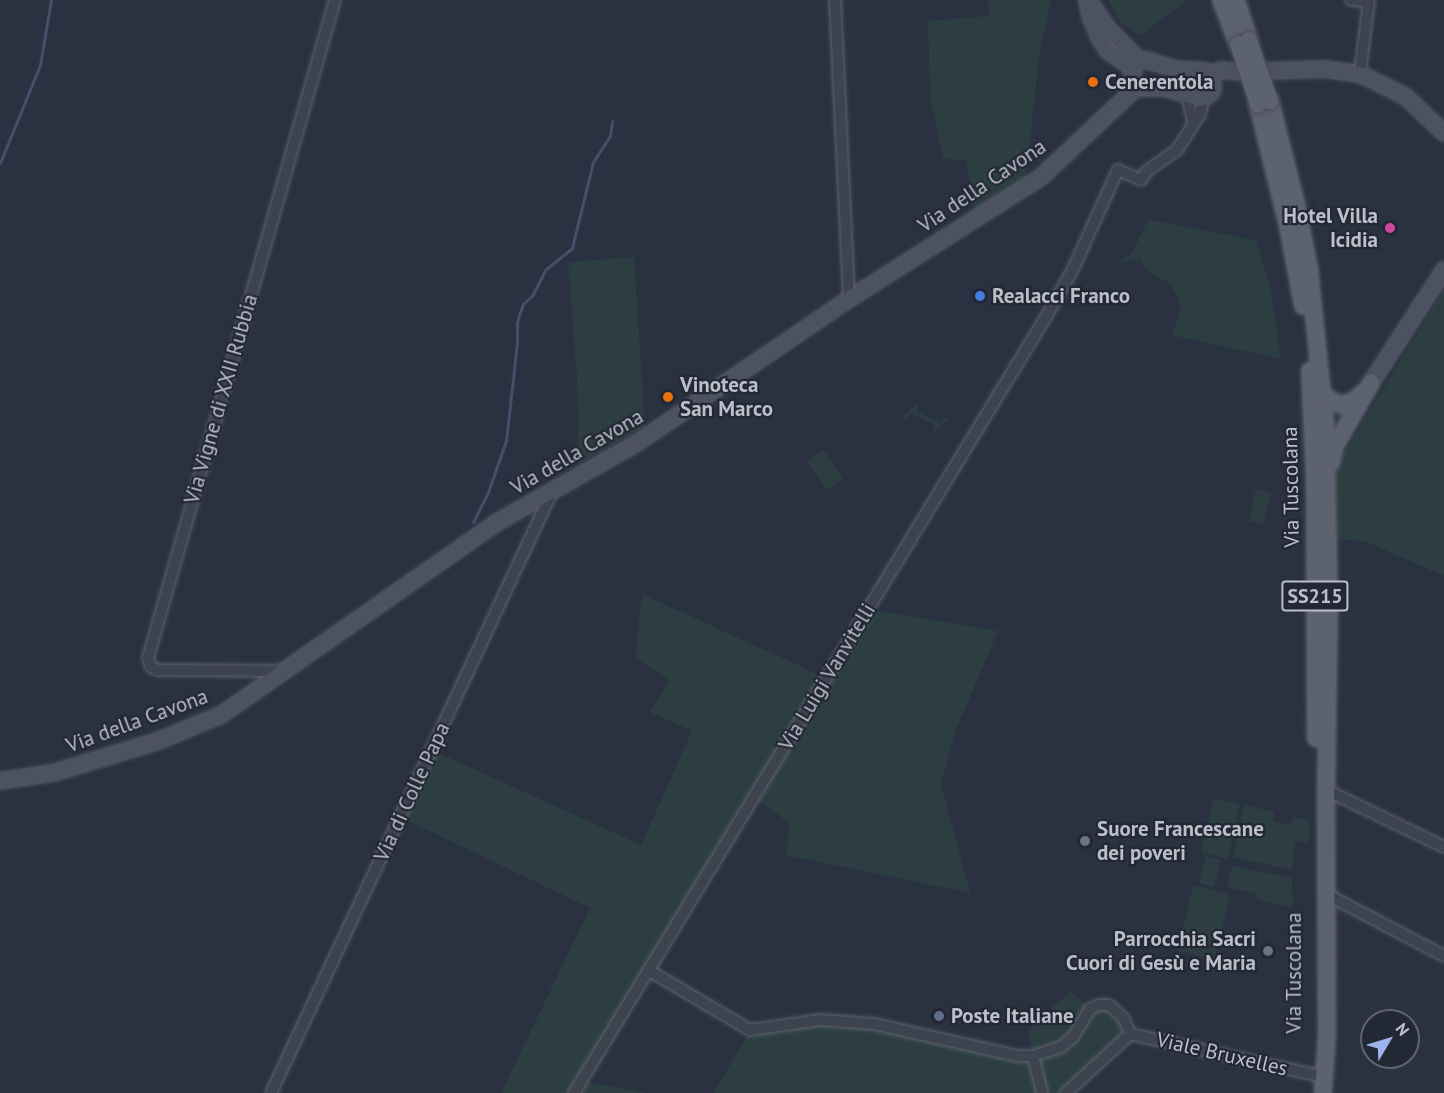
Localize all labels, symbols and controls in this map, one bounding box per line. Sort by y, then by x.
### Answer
place label: Cenerentola [1105,69,1213,95]
marker: Cenerentola [1086,75,1100,89]
street label: Via della Cavona [913,134,1051,238]
place label: Hotel Villa Icidia [1283,203,1378,253]
marker: Hotel Villa Icidia [1383,221,1397,235]
place label: Realacci Franco [992,283,1130,309]
marker: Realacci Franco [973,289,987,303]
street label: Via Vigne di XXII Rubbia [179,291,263,507]
place label: Vinoteca San Marco [680,372,773,422]
marker: Vinoteca San Marco [661,390,675,404]
street label: Via della Cavona [506,404,648,500]
street label: Via Tuscolana [1277,426,1305,548]
road number: SS215 [1280,579,1350,613]
street label: Via Luigi Vanvitelli [773,599,881,755]
street label: Via della Cavona [63,684,211,758]
street label: Via di Colle Papa [369,719,455,865]
place label: Suore Francescane dei poveri [1097,816,1264,866]
marker: Suore Francescane dei poveri [1078,834,1092,848]
street label: Via Tuscolana [1281,912,1307,1034]
place label: Parrocchia Sacri Cuori di Gesù e Maria [1066,926,1256,976]
marker: Parrocchia Sacri Cuori di Gesù e Maria [1261,944,1275,958]
place label: Poste Italiane [951,1003,1074,1029]
marker: Poste Italiane [932,1009,946,1023]
north arrow [1360,1009,1420,1069]
text: N [1391,1019,1414,1039]
street label: Viale Bruxelles [1154,1027,1290,1081]

